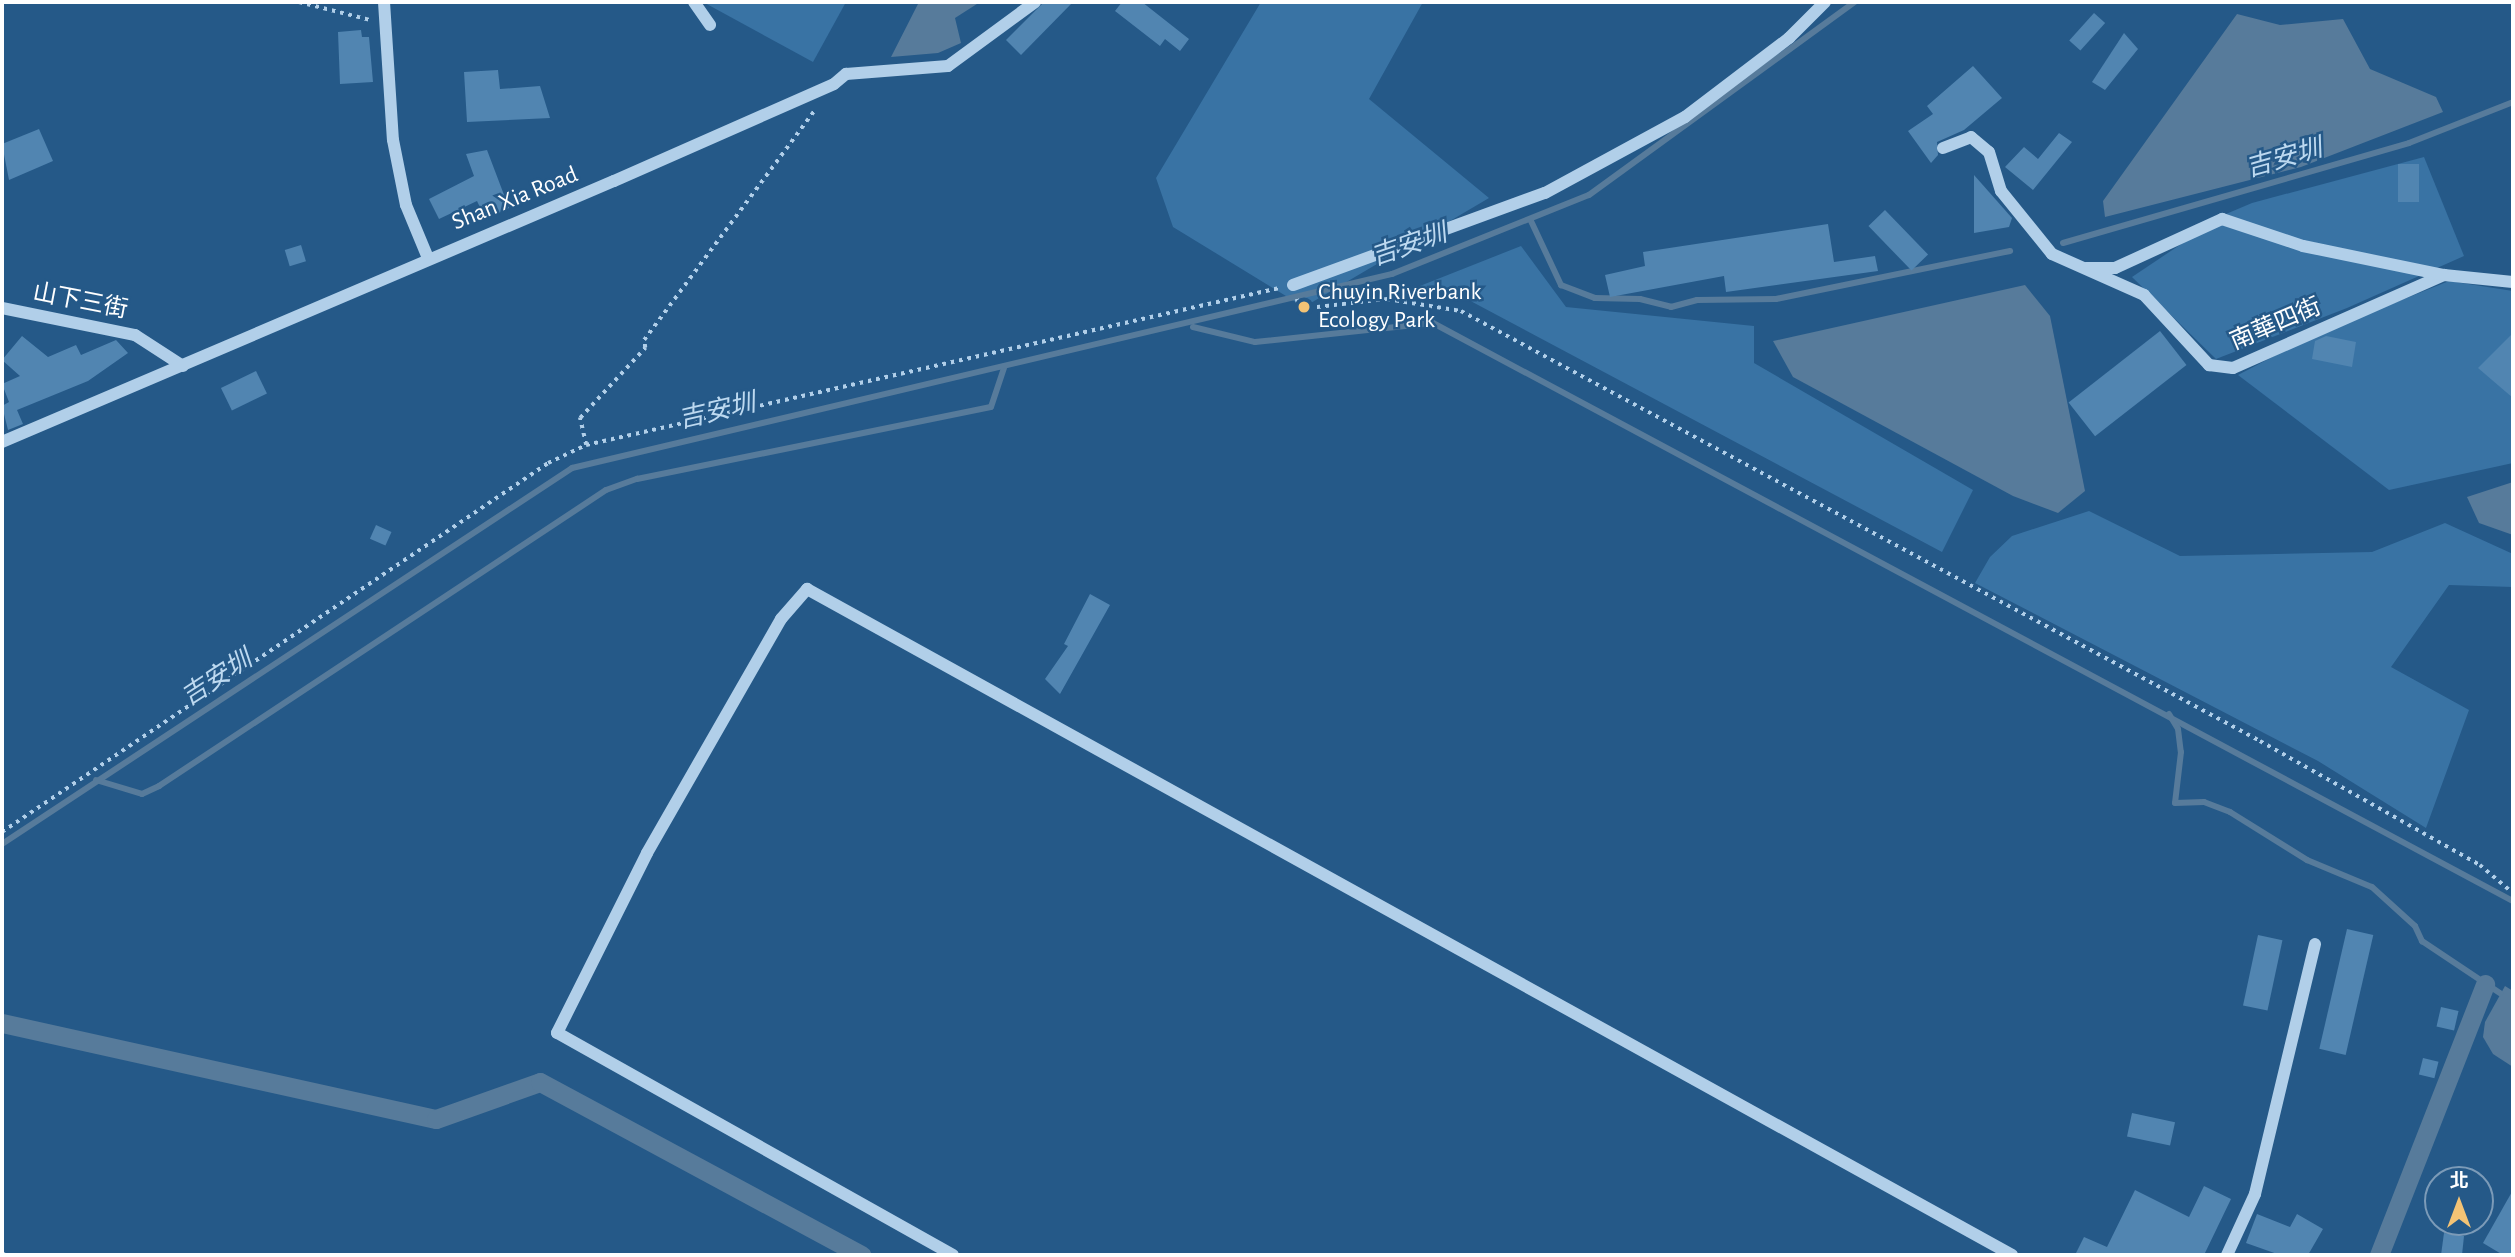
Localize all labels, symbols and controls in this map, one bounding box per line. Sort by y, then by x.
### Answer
water label: 吉安圳 [2242,133,2326,185]
street label: Shan Xia Road [448,161,582,237]
water label: 吉安圳 [1367,219,1451,273]
street label: 山下三街 [30,279,130,325]
place label: Chuyin Riverbank Ecology Park [1318,279,1482,335]
street label: 南華四街 [2226,293,2326,357]
marker: Chuyin Riverbank Ecology Park [1296,299,1312,315]
water label: 吉安圳 [675,388,759,436]
water label: 吉安圳 [176,645,258,713]
north arrow [2424,1166,2494,1236]
text: 北 [2449,1172,2469,1191]

